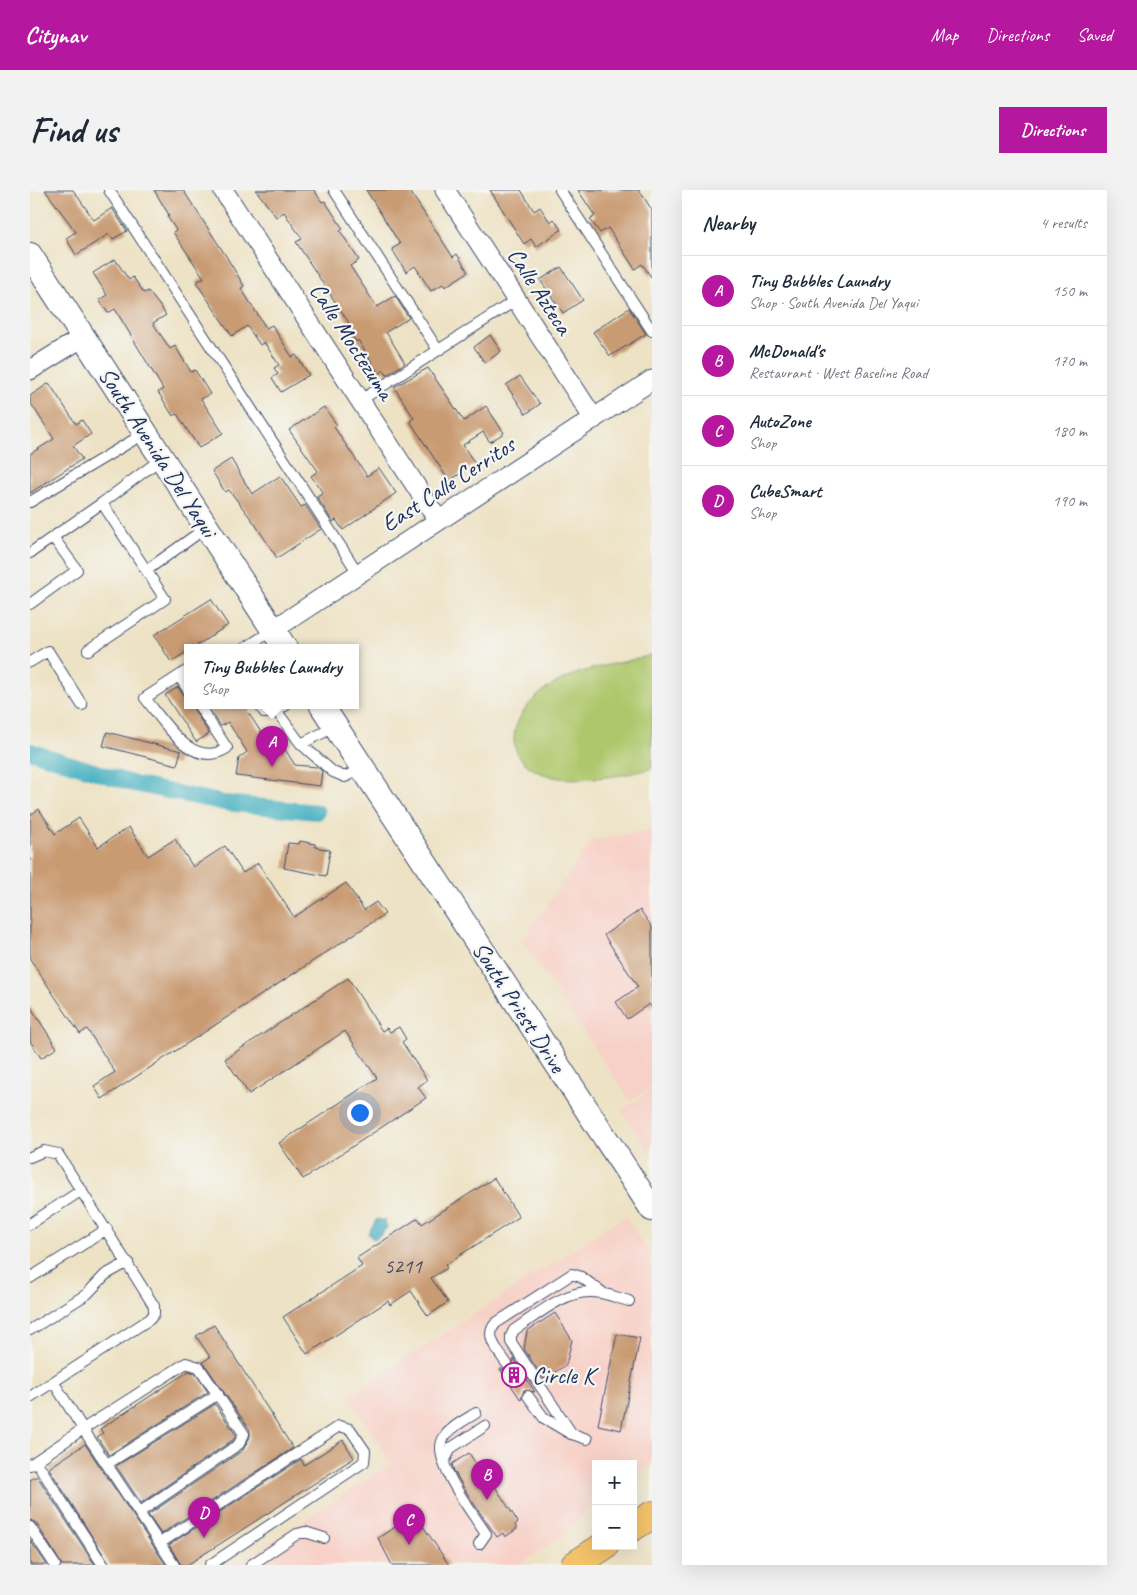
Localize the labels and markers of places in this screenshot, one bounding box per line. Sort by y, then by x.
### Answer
pin: A [256,726,288,767]
place label: Circle K [532,1360,600,1390]
building icon: Circle K [501,1362,527,1388]
pin: B [471,1459,503,1500]
pin: D [188,1497,220,1538]
pin: C [393,1504,425,1545]

